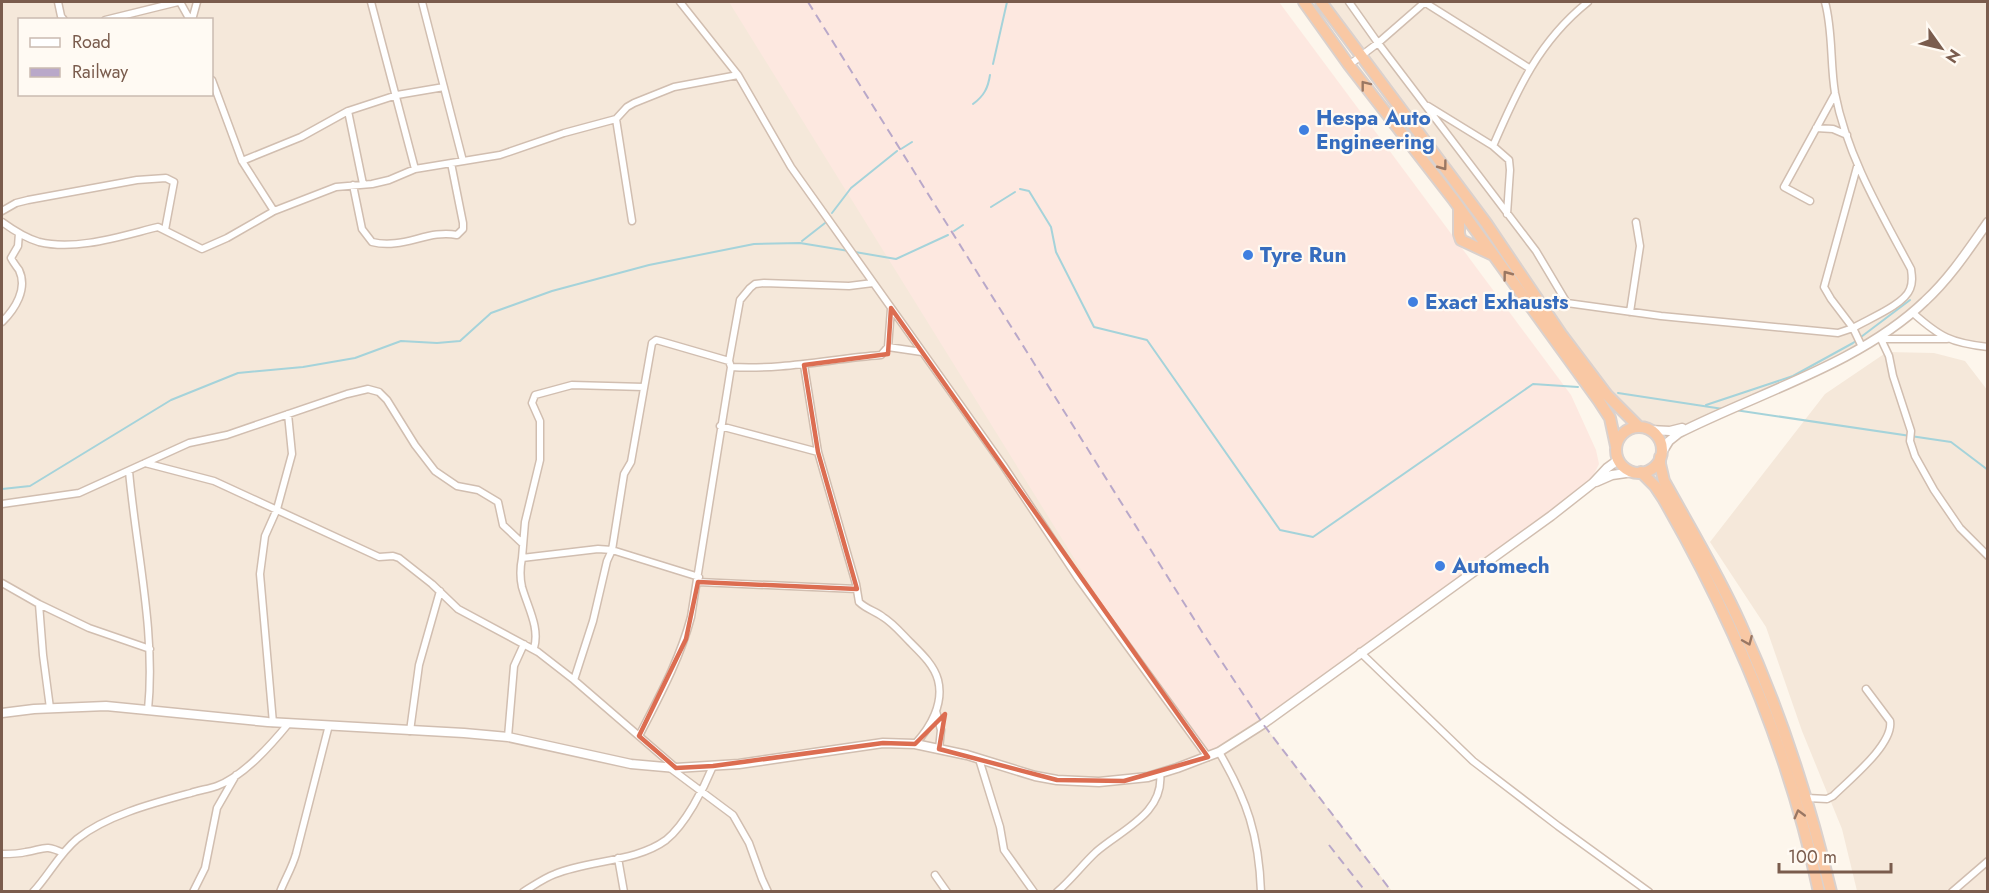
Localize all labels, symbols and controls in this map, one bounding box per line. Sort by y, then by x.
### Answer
legend [18,18,213,96]
north arrow [1911,18,1971,78]
text: Road [72,29,111,55]
text: N [1940,44,1966,68]
text: Railway [72,59,128,85]
one-way arrow [1361,81,1372,92]
place label: Hespa Auto Engineering [1316,103,1435,157]
marker: Hespa Auto Engineering [1297,123,1311,137]
one-way arrow [1436,160,1447,171]
place label: Tyre Run [1260,240,1346,270]
marker: Tyre Run [1241,248,1255,262]
one-way arrow [1504,270,1515,281]
place label: Exact Exhausts [1425,287,1569,317]
marker: Exact Exhausts [1406,295,1420,309]
place label: Automech [1451,551,1550,581]
marker: Automech [1433,559,1447,573]
one-way arrow [1741,635,1753,646]
one-way arrow [1794,810,1807,820]
scale bar [1779,836,1892,874]
text: 100 m [1788,844,1837,870]

